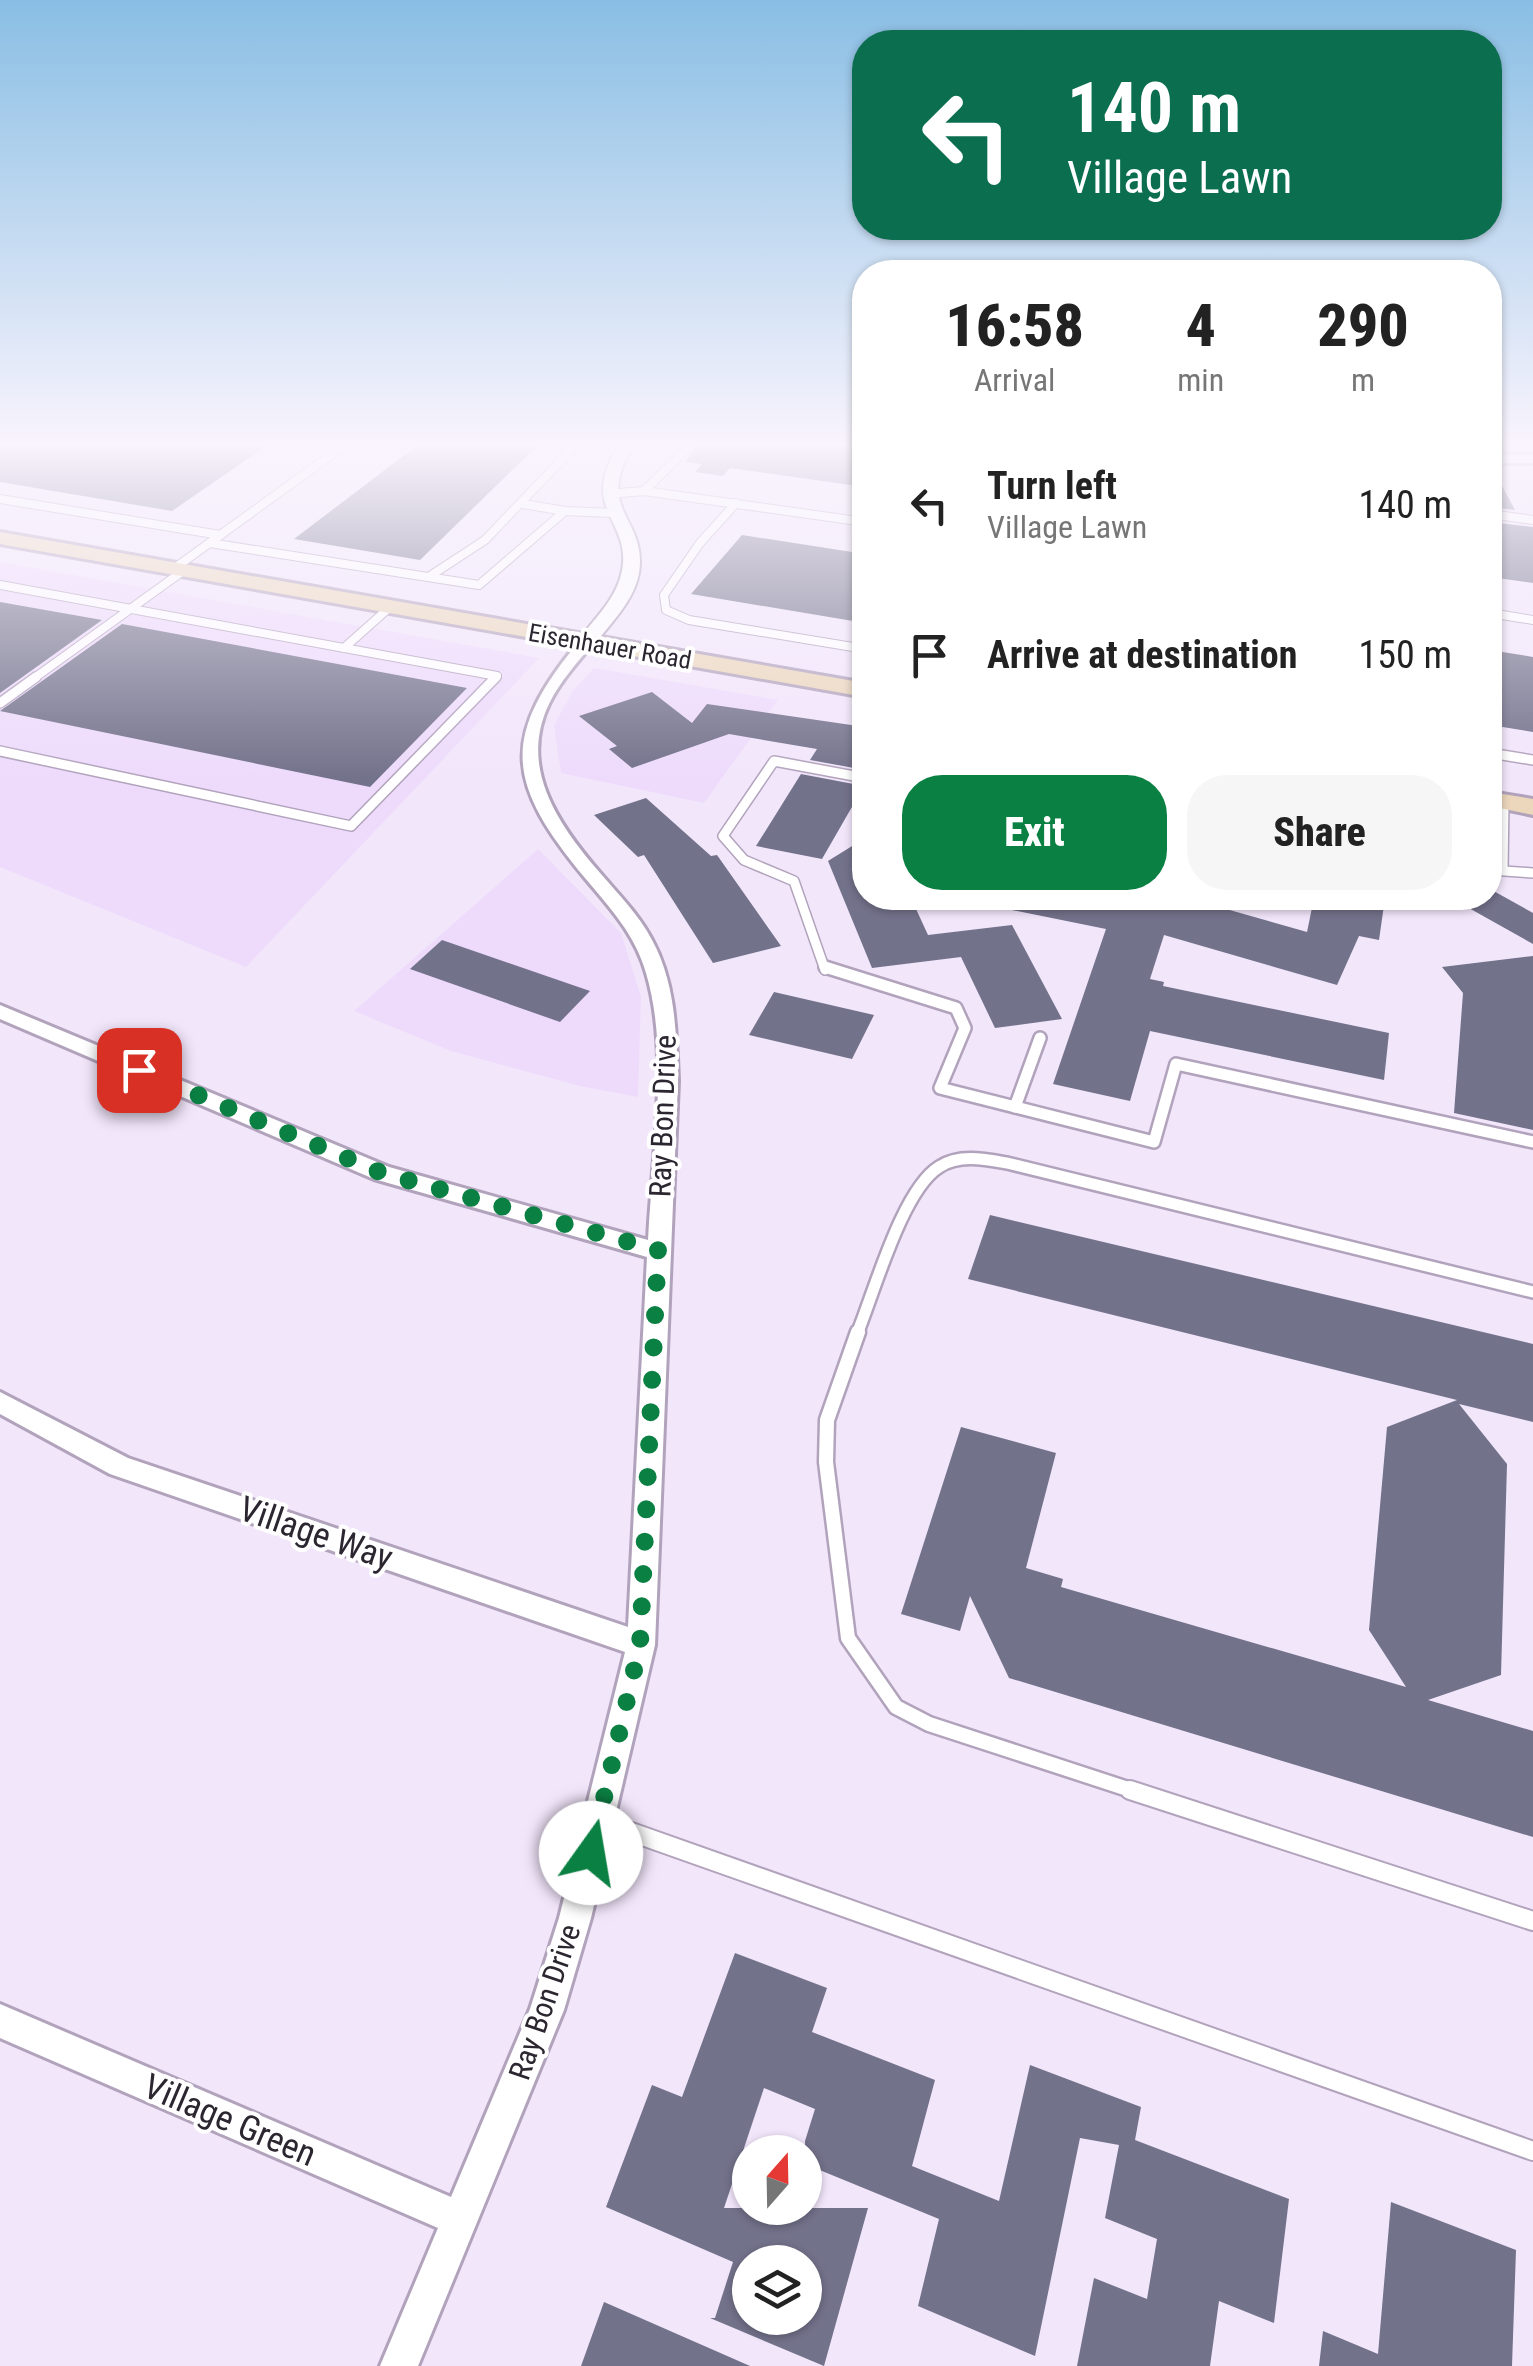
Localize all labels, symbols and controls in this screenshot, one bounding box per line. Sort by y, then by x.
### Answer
text: 140 m [1067,67,1241,149]
icon: left [902,70,1032,200]
text: Village Lawn [1067,151,1292,204]
text: 16:58 [945,290,1084,361]
text: 4 [1185,290,1216,361]
text: 290 [1317,290,1409,361]
text: Arrival [974,361,1055,399]
text: min [1177,361,1224,399]
text: m [1351,361,1375,399]
text: Turn left [987,464,1117,508]
icon: left [902,478,957,533]
text: 140 m [1358,483,1452,527]
text: Village Lawn [987,508,1147,546]
street label: Eisenhauer Road [526,618,694,675]
icon: arrive [902,628,957,683]
text: Arrive at destination [987,633,1297,677]
text: 150 m [1358,633,1452,677]
button: Exit [902,775,1167,890]
button: Share [1187,775,1452,890]
pin [97,1028,182,1113]
street label: Ray Bon Drive [642,1034,683,1198]
icon: arrive [112,1043,167,1098]
street label: Village Way [234,1488,398,1579]
position arrow [539,1801,643,1905]
street label: Ray Bon Drive [502,1919,587,2084]
street label: Village Green [138,2066,322,2175]
north arrow [732,2135,822,2225]
map controls [732,2135,822,2335]
button: layers [732,2245,822,2335]

